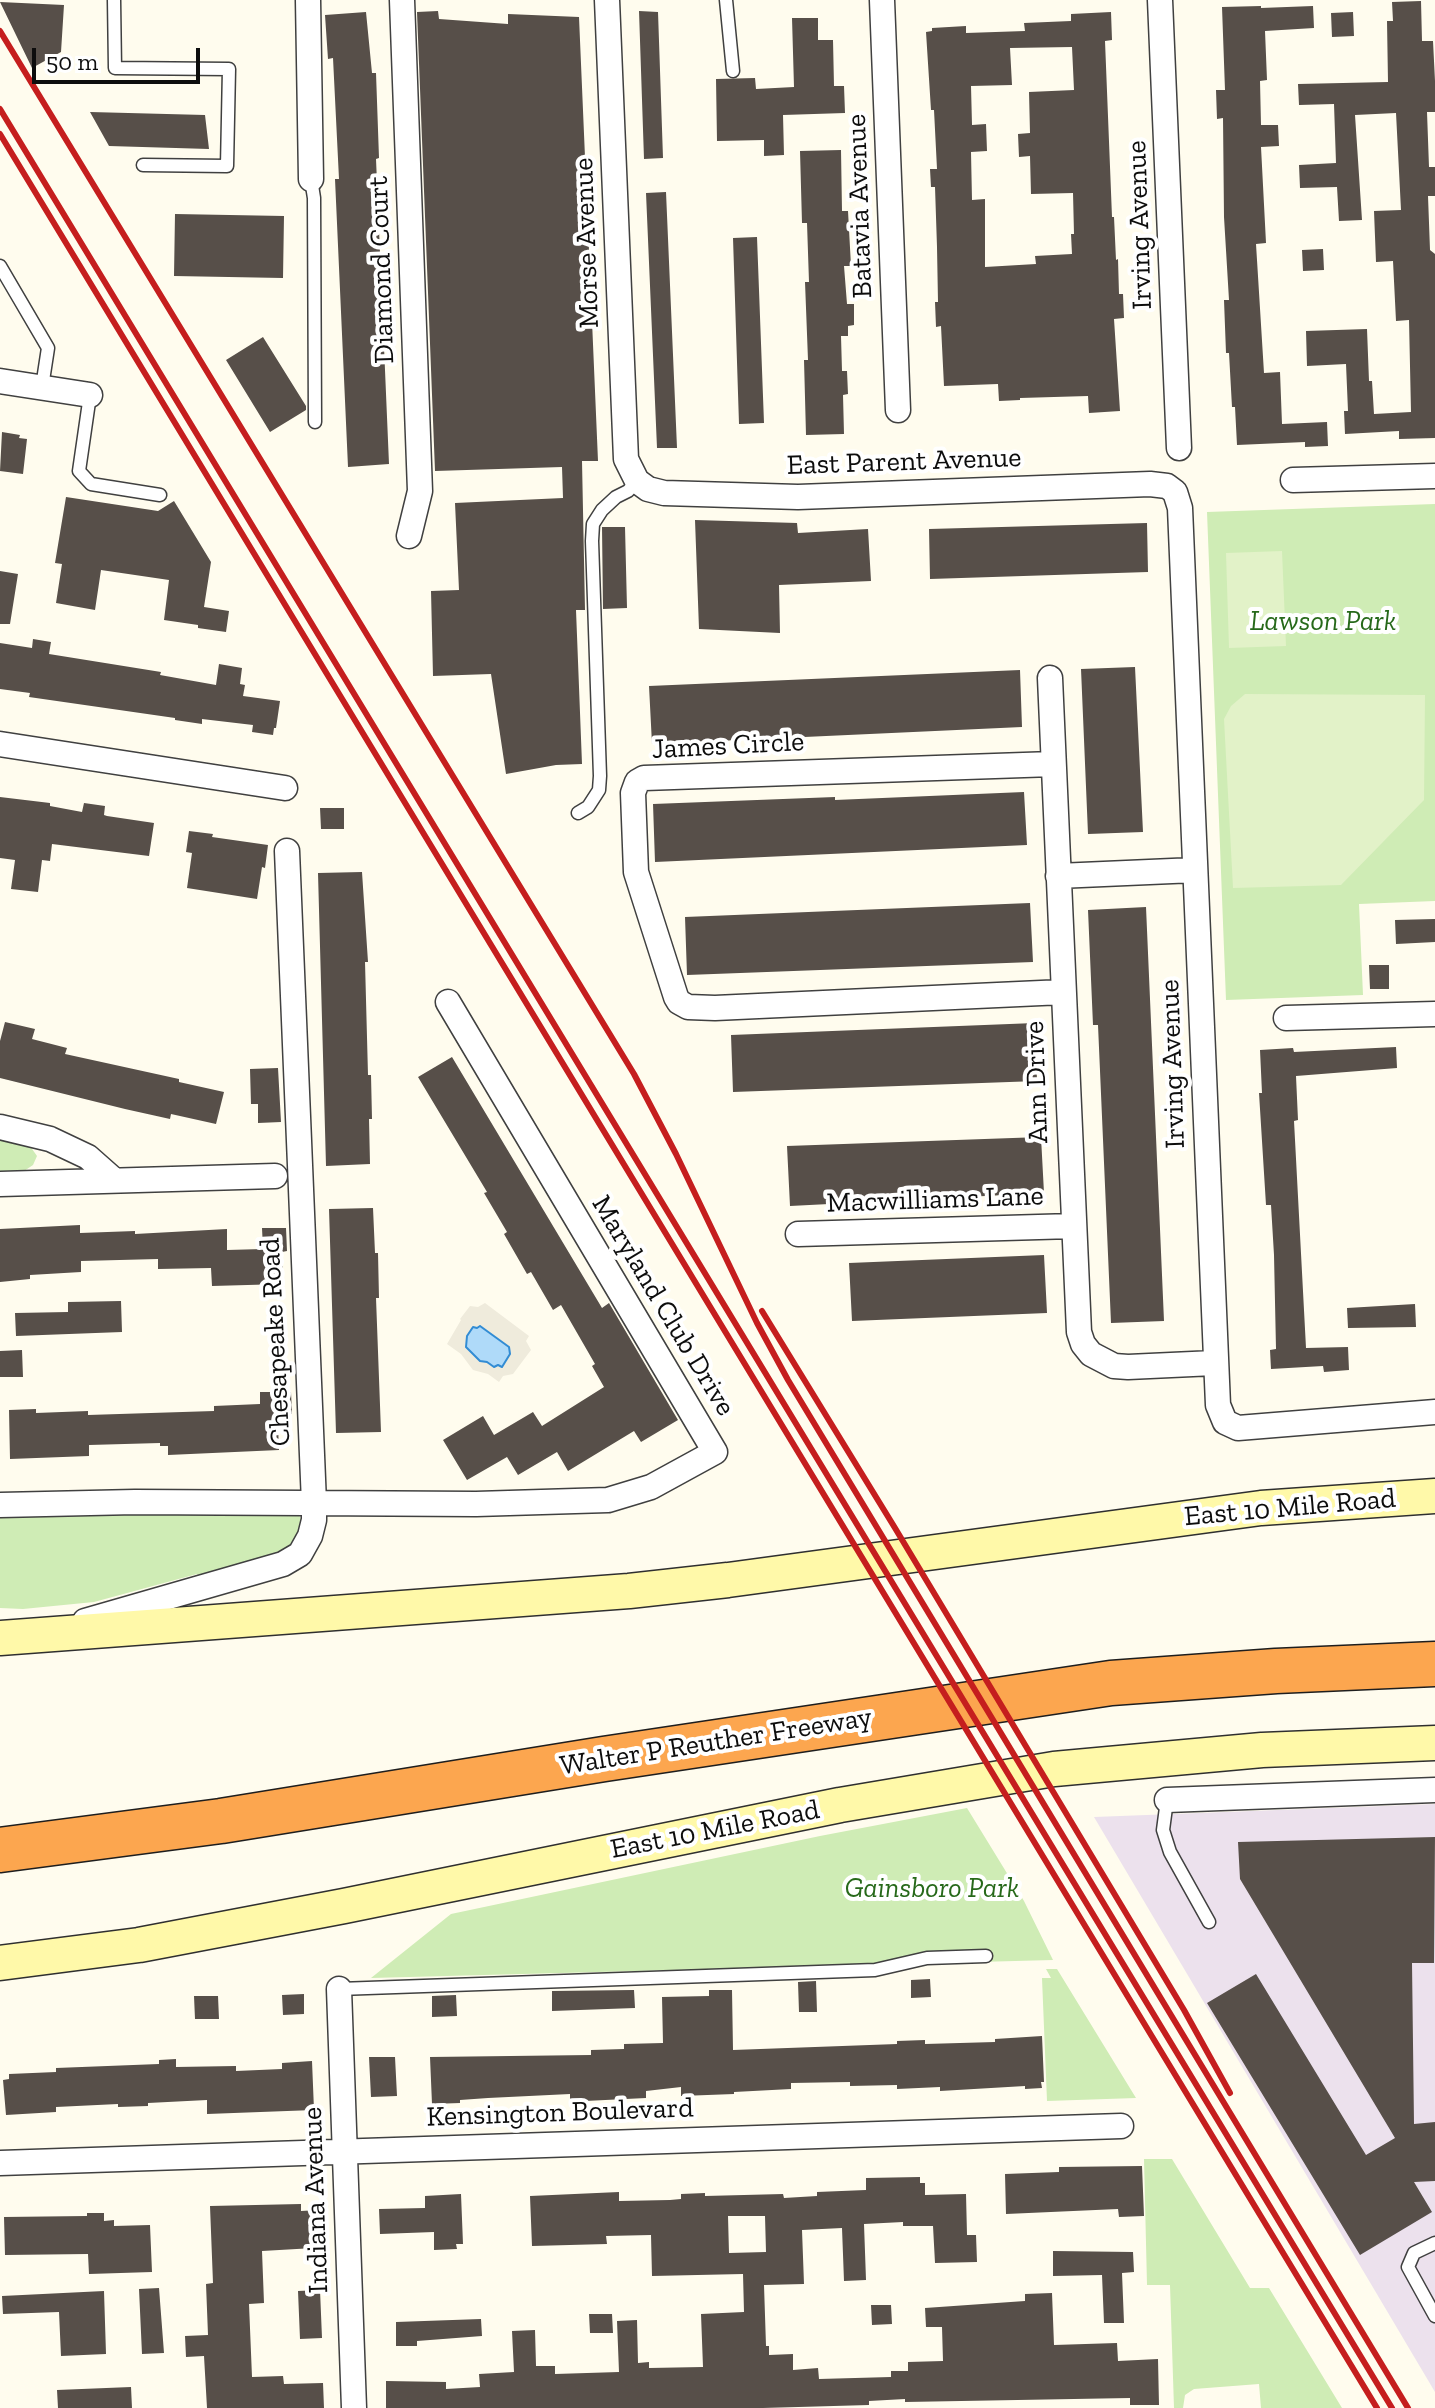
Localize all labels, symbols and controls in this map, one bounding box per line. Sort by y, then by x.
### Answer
scale bar [36,32,204,82]
text: 50 m [46,47,98,76]
street label: Batavia Avenue [840,113,880,299]
street label: Irving Avenue [1120,140,1160,310]
street label: Morse Avenue [567,157,607,329]
street label: Diamond Court [362,176,402,364]
street label: East Parent Avenue [786,441,1022,483]
park label: Lawson Park [1250,605,1396,639]
street label: James Circle [651,725,805,767]
street label: Irving Avenue [1153,979,1193,1149]
street label: Ann Drive [1018,1020,1056,1144]
street label: Macwilliams Lane [826,1179,1044,1221]
street label: Maryland Club Drive [584,1190,742,1422]
street label: Chesapeake Road [254,1237,298,1447]
street label: East 10 Mile Road [1183,1482,1397,1534]
street label: Walter P Reuther Freeway [558,1701,874,1783]
street label: East 10 Mile Road [608,1793,822,1867]
park label: Gainsboro Park [845,1872,1019,1906]
street label: Kensington Boulevard [426,2092,694,2134]
street label: Indiana Avenue [296,2106,336,2294]

